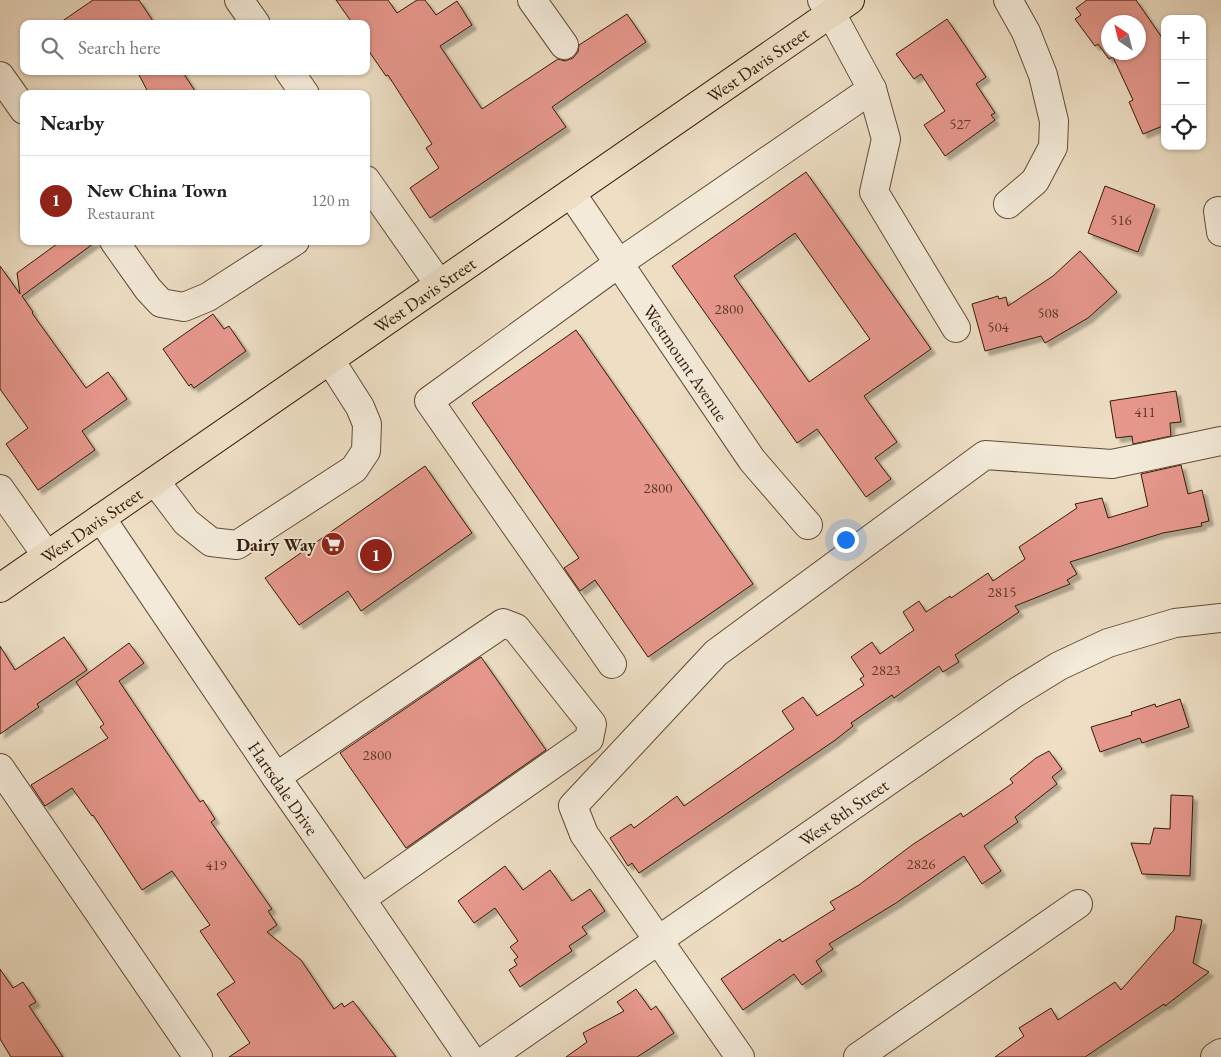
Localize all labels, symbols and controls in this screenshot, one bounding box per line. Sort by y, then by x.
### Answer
north arrow [1101,15,1146,60]
map controls [1161,15,1206,150]
button: + [1161,15,1206,60]
search box [20,20,370,75]
street label: West Davis Street [702,21,813,107]
icon: search [38,34,66,62]
text: Search here [78,35,160,60]
button: − [1161,60,1206,105]
button: locate [1161,105,1206,150]
text: Nearby [40,109,104,136]
house number: 527 [949,114,972,133]
text: New China Town [87,178,227,203]
text: 1 [52,190,60,211]
text: 120 m [311,190,350,211]
text: Restaurant [87,203,155,224]
house number: 516 [1110,210,1132,229]
street label: West Davis Street [369,251,480,338]
house number: 2800 [715,299,743,318]
street label: Westmount Avenue [638,300,734,425]
house number: 508 [1037,303,1059,322]
house number: 504 [987,317,1010,336]
house number: 411 [1134,402,1156,421]
house number: 2800 [644,478,672,497]
street label: West Davis Street [36,481,147,568]
your location [833,527,859,553]
supermarket icon: Dairy Way [320,531,346,557]
place label: Dairy Way [236,533,316,556]
pin: 1 [360,536,392,574]
house number: 2815 [988,582,1016,601]
house number: 2823 [872,660,900,679]
street label: Hartsdale Drive [243,737,324,839]
house number: 2800 [363,745,391,764]
street label: West 8th Street [794,773,893,851]
house number: 2826 [907,854,935,873]
house number: 419 [205,855,227,874]

